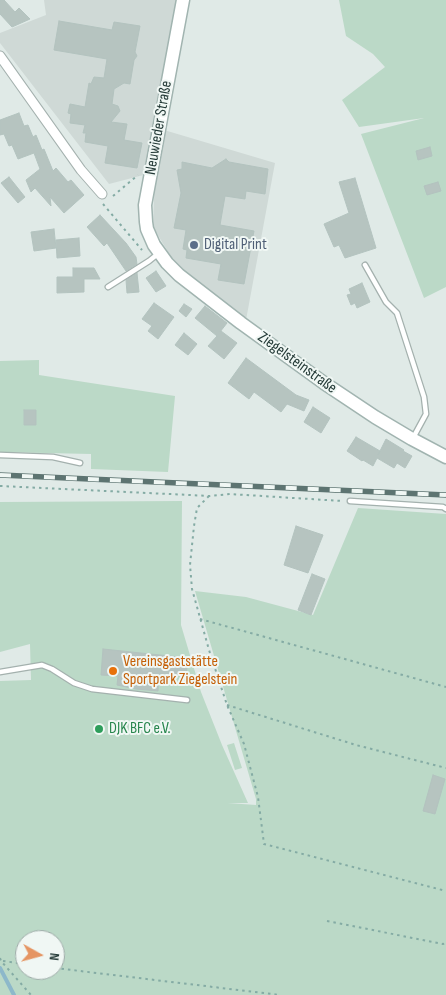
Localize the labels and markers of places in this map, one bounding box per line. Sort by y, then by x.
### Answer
place label: Digital Print [204,235,267,255]
marker: Digital Print [188,239,200,251]
place label: Vereinsgaststätte Sportpark Ziegelstein [123,652,237,690]
marker: Vereinsgaststätte Sportpark Ziegelstein [107,665,119,677]
place label: DJK BFC e.V. [109,719,171,739]
marker: DJK BFC e.V. [93,723,105,735]

